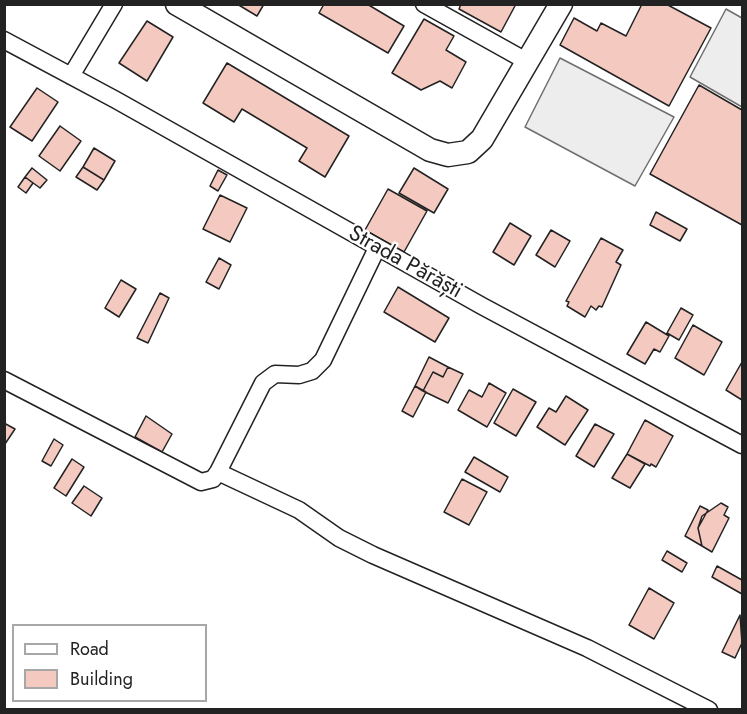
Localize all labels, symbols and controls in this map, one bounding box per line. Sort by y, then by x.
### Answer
street label: Strada Părăști [344,221,466,305]
legend [12,624,207,702]
text: Road [70,636,109,662]
text: Building [70,666,133,692]

